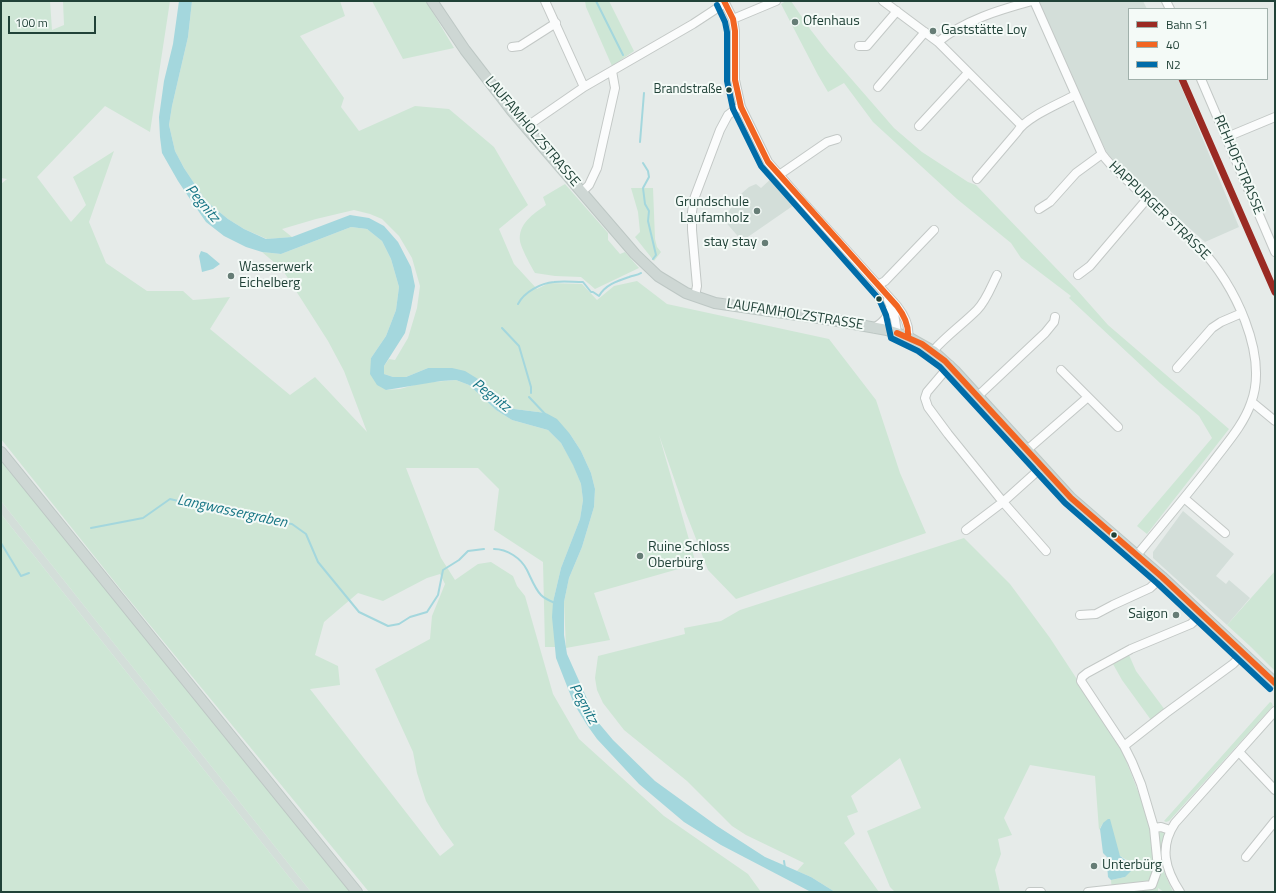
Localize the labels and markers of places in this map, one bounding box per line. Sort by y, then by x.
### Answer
place label: Ofenhaus [803,14,860,30]
marker: Ofenhaus [790,17,800,27]
place label: Gaststätte Loy [941,23,1027,39]
marker: Gaststätte Loy [928,26,938,36]
place label: Brandstraße [653,82,722,98]
marker: Brandstraße [724,85,734,95]
place label: Grundschule Laufamholz [675,195,749,228]
marker: Grundschule Laufamholz [752,206,762,216]
place label: stay stay [704,235,757,251]
marker: stay stay [760,238,770,248]
place label: Wasserwerk Eichelberg [239,260,312,292]
marker: Wasserwerk Eichelberg [226,271,236,281]
unlabelled marker [874,294,884,304]
unlabelled marker [1109,530,1119,540]
place label: Ruine Schloss Oberbürg [648,540,730,572]
marker: Ruine Schloss Oberbürg [635,551,645,561]
place label: Saigon [1128,607,1168,623]
marker: Saigon [1171,610,1181,620]
place label: Unterbürg [1102,858,1162,874]
marker: Unterbürg [1089,861,1099,871]

